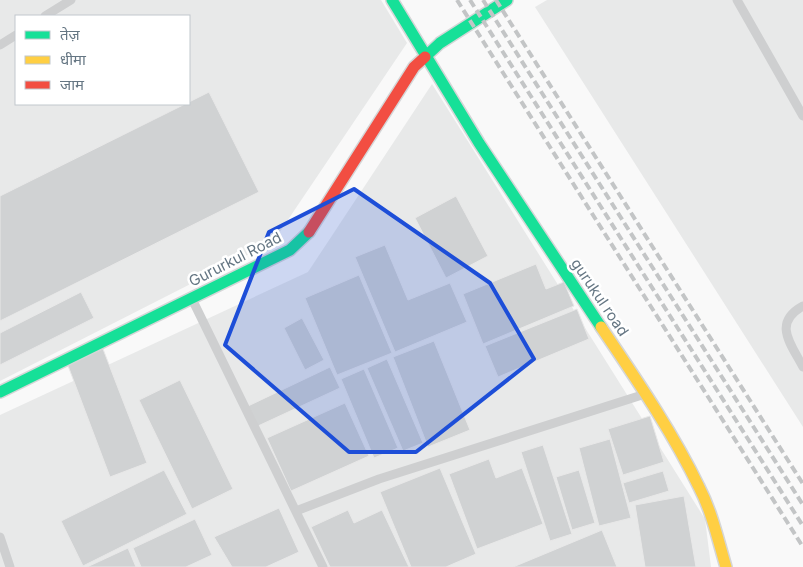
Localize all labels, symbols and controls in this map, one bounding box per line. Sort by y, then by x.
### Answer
legend [15,15,190,105]
text: तेज़ [60,25,81,44]
text: धीमा [60,50,87,69]
text: जाम [60,75,85,94]
street label: Gururkul Road [185,227,285,291]
street label: gurukul road [567,255,633,339]

